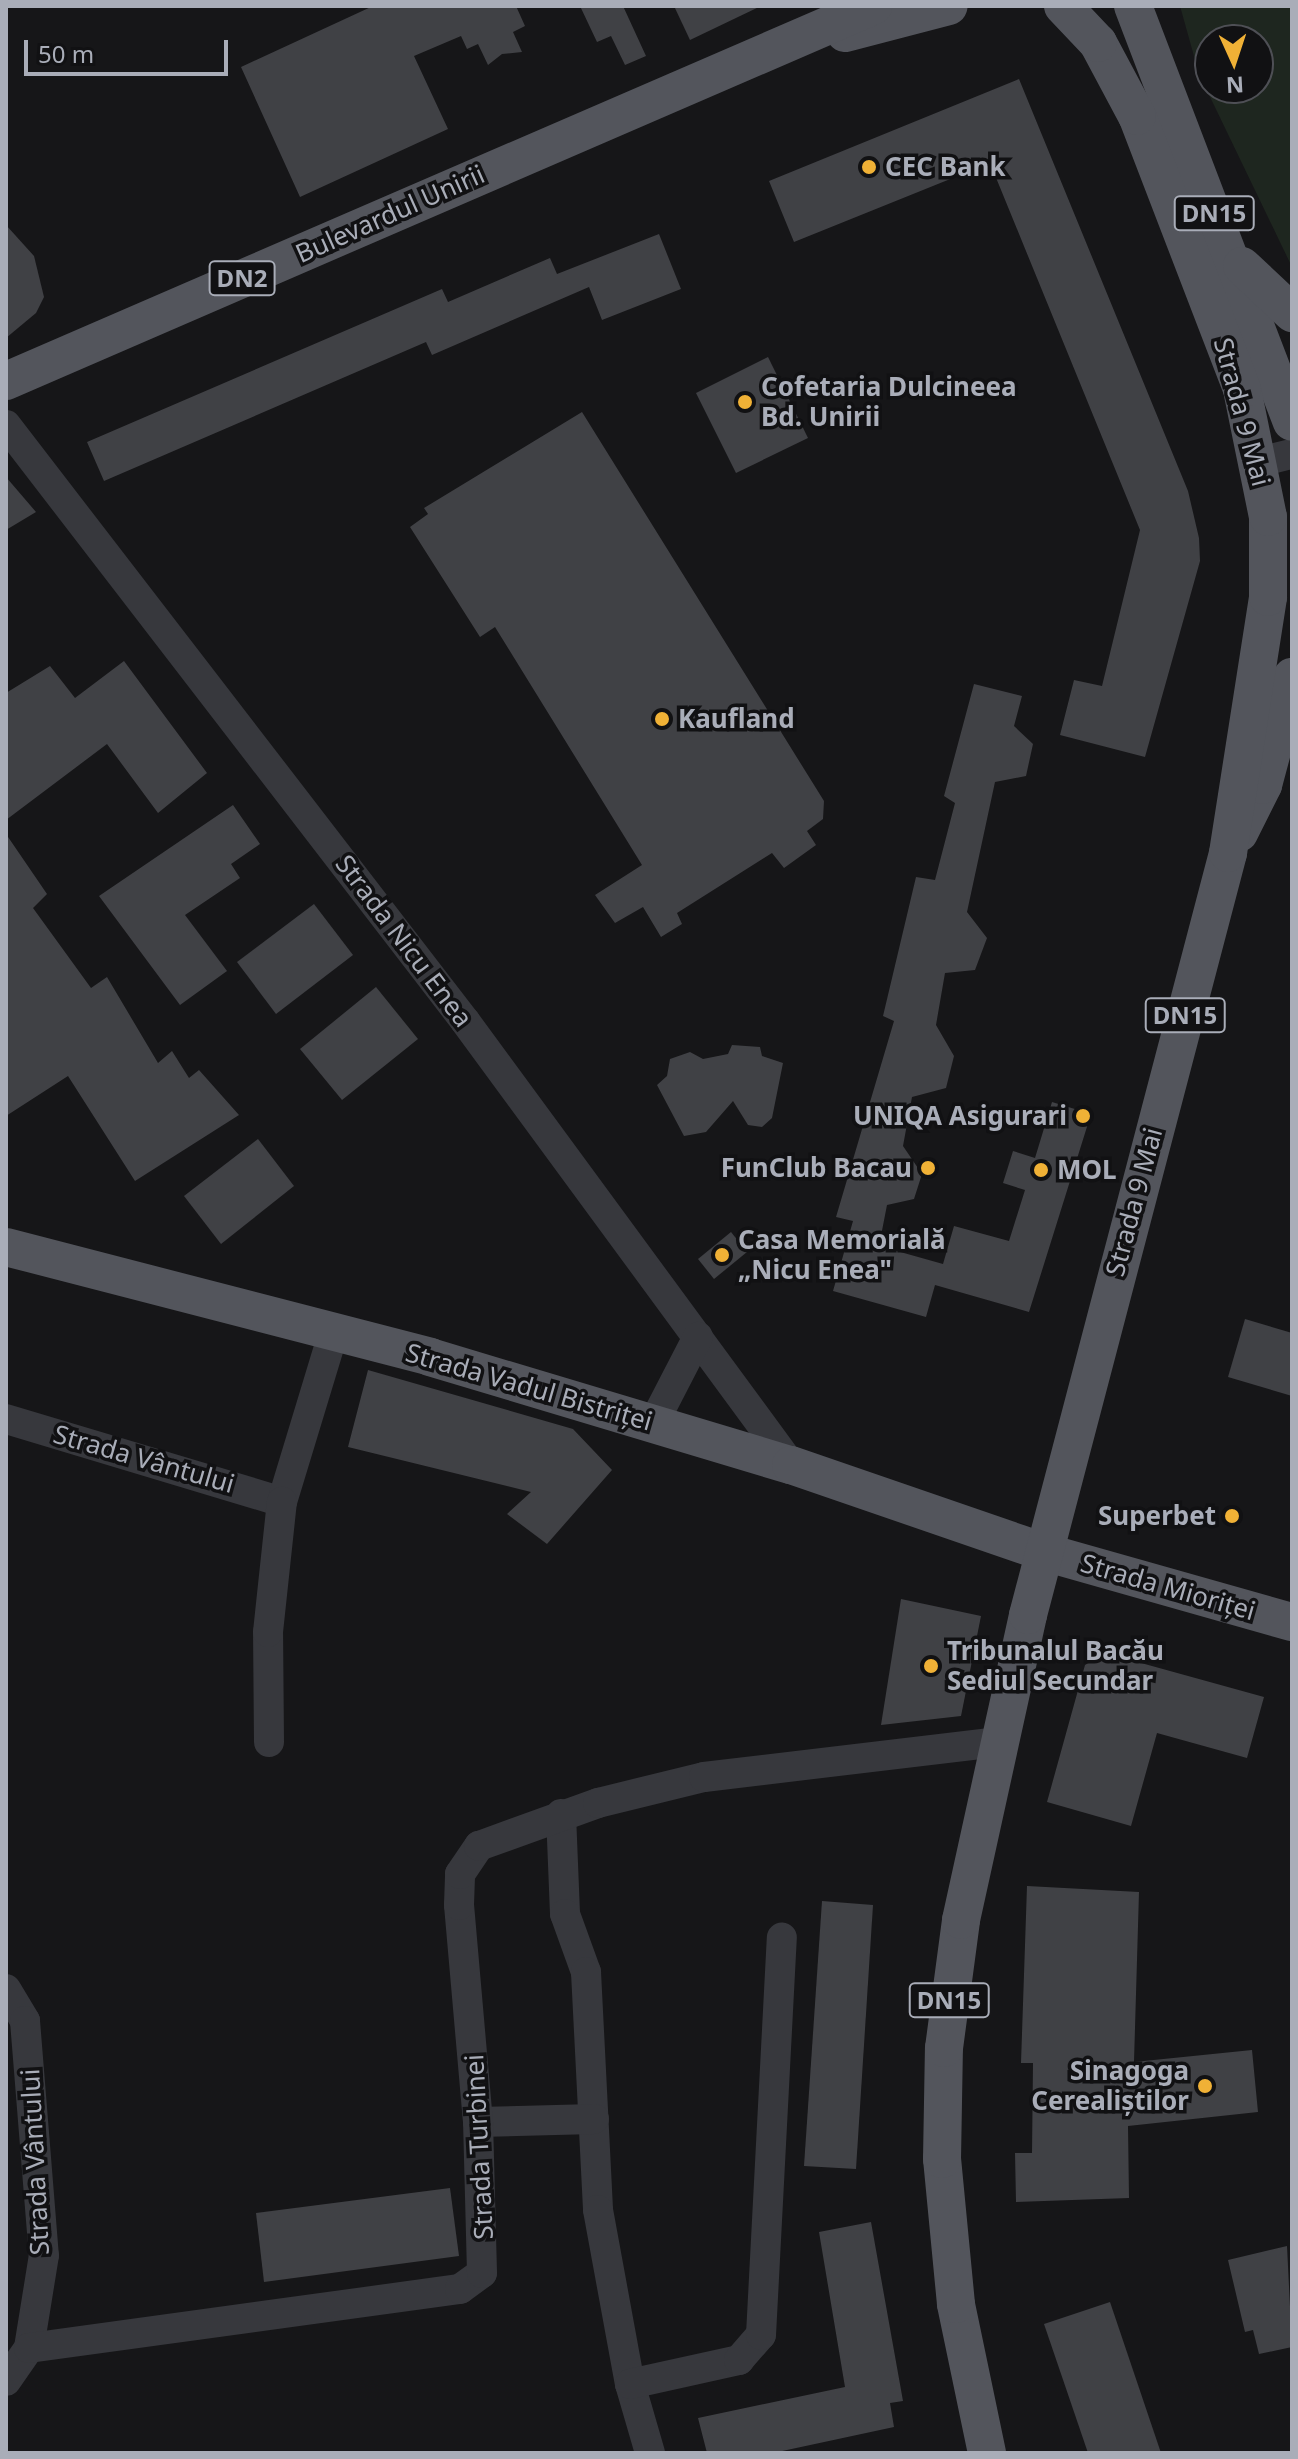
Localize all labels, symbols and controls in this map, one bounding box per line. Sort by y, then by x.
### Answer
scale bar [28,24,232,74]
north arrow [1194,24,1274,104]
text: 50 m [38,37,94,70]
text: N [1225,71,1245,101]
place label: CEC Bank [885,151,1006,183]
street label: Bulevardul Unirii [291,158,489,270]
marker: CEC Bank [860,158,878,176]
road number: DN15 [1172,193,1256,233]
road number: DN2 [208,258,276,298]
street label: Strada 9 Mai [1207,334,1277,490]
place label: Cofetaria Dulcineea Bd. Unirii [761,371,1017,432]
marker: Cofetaria Dulcineea Bd. Unirii [736,393,754,411]
place label: Kaufland [678,703,795,735]
marker: Kaufland [653,710,671,728]
street label: Strada Nicu Enea [329,849,479,1033]
road number: DN15 [1143,995,1227,1035]
place label: UNIQA Asigurari [853,1100,1067,1132]
marker: UNIQA Asigurari [1074,1107,1092,1125]
street label: Strada 9 Mai [1099,1124,1169,1280]
place label: FunClub Bacau [721,1152,912,1184]
place label: MOL [1057,1154,1117,1186]
marker: FunClub Bacau [919,1159,937,1177]
marker: MOL [1032,1161,1050,1179]
place label: Casa Memorială „Nicu Enea" [738,1224,946,1286]
marker: Casa Memorială „Nicu Enea" [713,1246,731,1264]
street label: Strada Vadul Bistriței [402,1337,656,1437]
street label: Strada Vântului [50,1418,238,1500]
place label: Superbet [1098,1500,1216,1532]
marker: Superbet [1223,1507,1241,1525]
street label: Strada Mioriței [1077,1547,1259,1627]
place label: Tribunalul Bacău Sediul Secundar [947,1635,1164,1696]
marker: Tribunalul Bacău Sediul Secundar [922,1657,940,1675]
road number: DN15 [907,1980,991,2020]
street label: Strada Turbinei [459,2053,499,2241]
place label: Sinagoga Cerealiștilor [1031,2055,1189,2116]
street label: Strada Vântului [15,2068,55,2256]
marker: Sinagoga Cerealiștilor [1196,2077,1214,2095]

